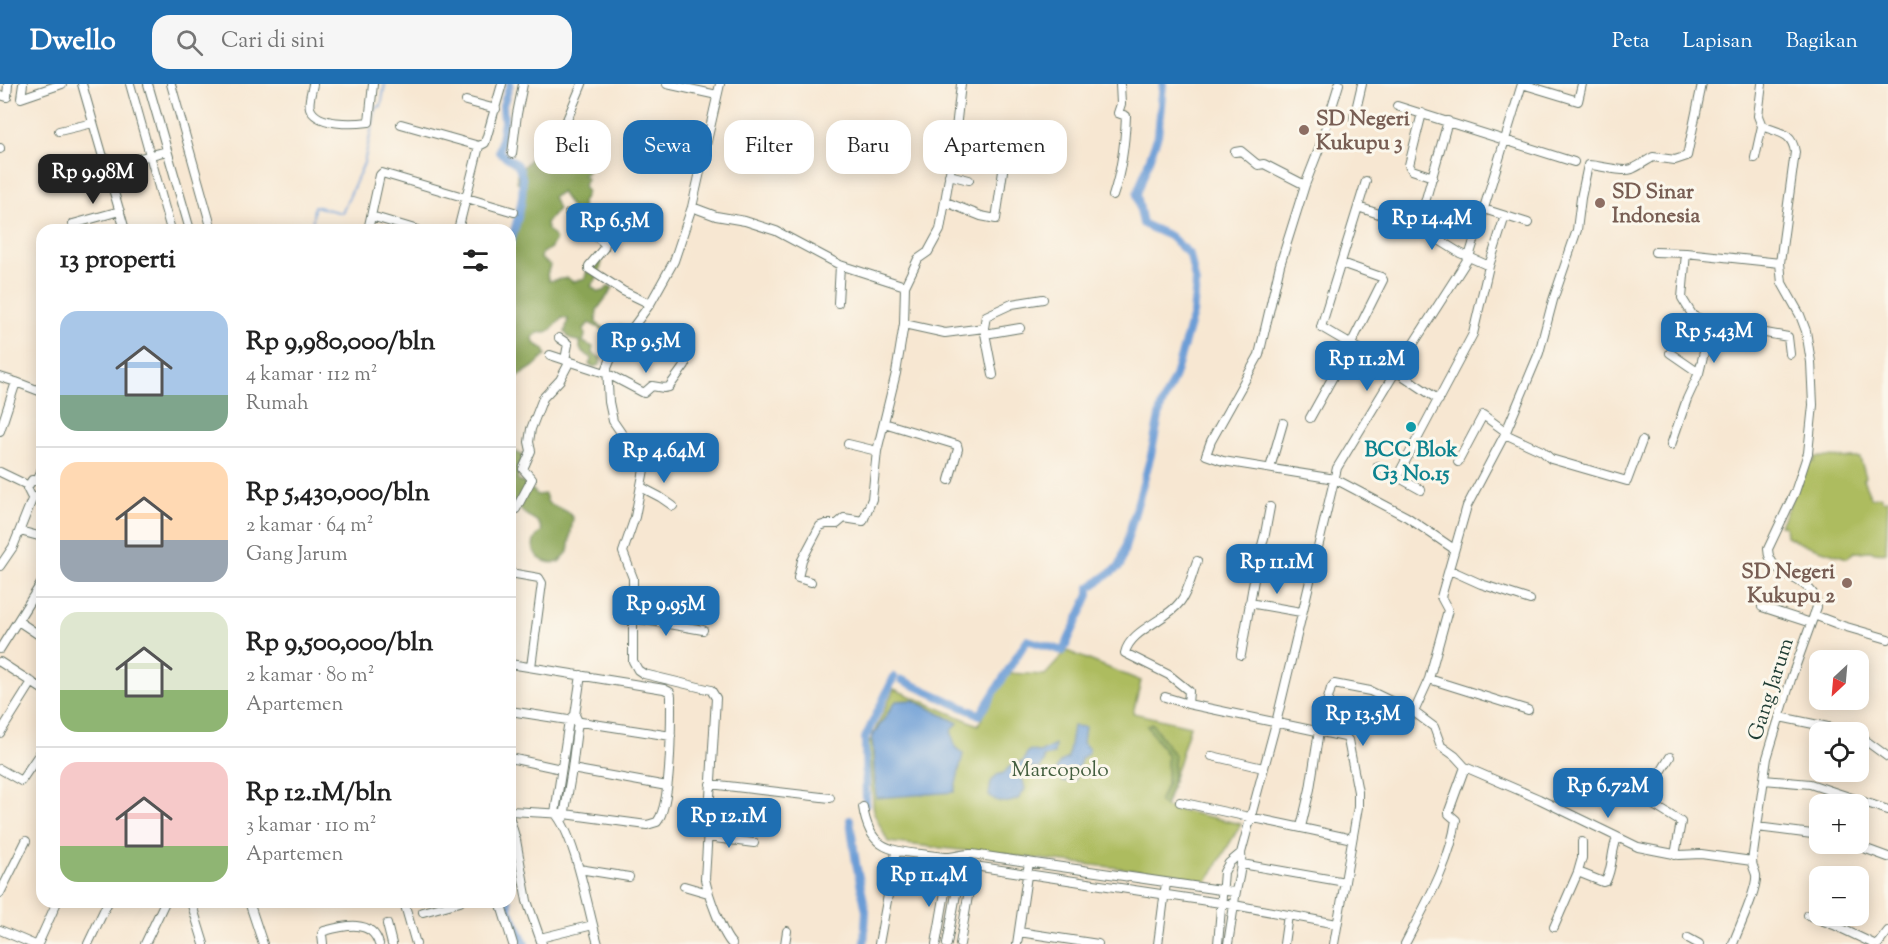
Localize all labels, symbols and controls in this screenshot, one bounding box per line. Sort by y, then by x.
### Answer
search box [152,15,572,69]
text: Dwello [30,22,116,62]
icon: search [173,26,206,59]
text: Cari di sini [221,26,325,58]
text: Peta [1612,27,1650,57]
text: Lapisan [1683,27,1753,57]
text: Bagikan [1786,27,1858,57]
place label: SD Negeri Kukupu 3 [1316,105,1410,159]
chip: Beli [534,120,611,174]
chip: Sewa [623,120,712,174]
chip: Filter [724,120,814,174]
chip: Baru [826,120,911,174]
chip: Apartemen [923,120,1067,174]
marker: SD Negeri Kukupu 3 [1297,123,1311,137]
pin: Rp 9.98M [31,154,155,205]
text: Rp 9.98M [52,159,134,188]
place label: SD Sinar Indonesia [1612,178,1700,232]
marker: SD Sinar Indonesia [1593,196,1607,210]
pin: Rp 14.4M [1370,200,1494,251]
pin: Rp 6.5M [560,203,670,254]
text: Rp 14.4M [1392,205,1472,234]
text: Rp 6.5M [580,208,650,237]
text: 13 properti [60,242,176,279]
icon: filters [459,244,492,277]
pin: Rp 5.43M [1652,313,1776,364]
text: Rp 5.43M [1675,318,1753,347]
pin: Rp 9.5M [591,323,701,374]
text: Rp 9,980,000/bln [246,324,435,361]
text: Rp 9.5M [611,328,681,357]
icon: home [108,335,180,407]
pin: Rp 11.2M [1305,341,1429,392]
text: Rp 11.2M [1329,346,1405,375]
text: 4 kamar · 112 m² [246,361,378,390]
text: Rumah [246,390,309,419]
marker: BCC Blok G3 No.15 [1404,420,1418,434]
pin: Rp 4.64M [602,433,726,484]
place label: BCC Blok G3 No.15 [1364,436,1458,490]
text: Rp 4.64M [623,438,705,467]
text: Rp 5,430,000/bln [246,475,430,512]
icon: home [108,486,180,558]
text: 2 kamar · 64 m² [246,512,373,541]
text: Gang Jarum [246,541,348,570]
pin: Rp 11.1M [1215,544,1339,595]
text: Rp 11.1M [1240,549,1314,578]
place label: SD Negeri Kukupu 2 [1741,558,1835,612]
marker: SD Negeri Kukupu 2 [1840,576,1854,590]
pin: Rp 9.95M [604,586,728,637]
text: Rp 9.95M [626,591,706,620]
text: Rp 9,500,000/bln [246,625,433,662]
street label: Gang Jarum [1741,634,1803,745]
icon: home [108,636,180,708]
north arrow [1809,650,1869,710]
map controls [1809,650,1869,926]
text: 2 kamar · 80 m² [246,662,374,691]
text: Apartemen [246,691,343,720]
pin: Rp 13.5M [1301,696,1425,747]
text: Rp 13.5M [1326,701,1400,730]
button: locate [1809,722,1869,782]
park label: Marcopolo [1011,756,1109,786]
pin: Rp 6.72M [1546,768,1670,819]
text: Rp 6.72M [1567,773,1649,802]
text: Rp 12.1M/bln [246,775,392,812]
icon: home [108,786,180,858]
button: + [1809,794,1869,854]
pin: Rp 12.1M [667,798,791,849]
text: Rp 12.1M [691,803,767,832]
text: 3 kamar · 110 m² [246,812,377,841]
text: Apartemen [246,841,343,870]
pin: Rp 11.4M [867,857,991,908]
text: Rp 11.4M [891,862,967,891]
button: − [1809,866,1869,926]

